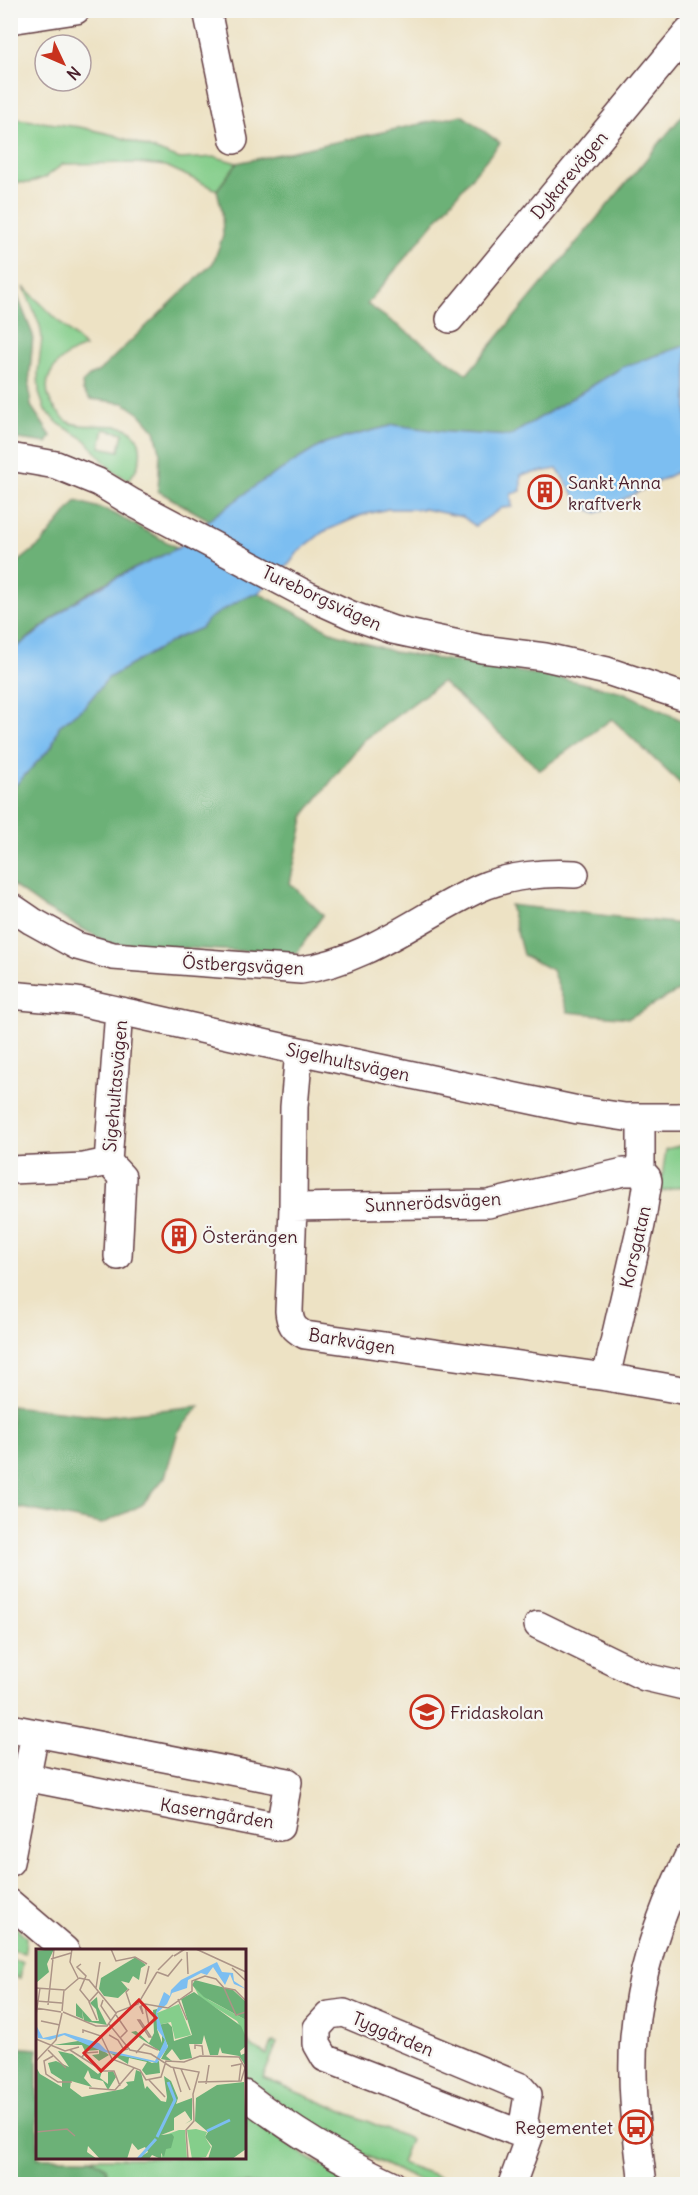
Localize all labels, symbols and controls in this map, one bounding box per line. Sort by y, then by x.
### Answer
north arrow [33,33,93,93]
text: N [63,62,85,84]
street label: Dykarevägen [526,126,612,224]
place label: Sankt Anna kraftverk [568,471,661,515]
building icon: Sankt Anna kraftverk [527,474,563,510]
street label: Tureborgsvägen [258,560,386,636]
street label: Östbergsvägen [181,950,305,980]
street label: Sigehultasvägen [98,1019,132,1153]
street label: Sigelhultsvägen [284,1038,412,1086]
street label: Sunnerödsvägen [364,1187,502,1217]
street label: Korsgatan [614,1204,656,1290]
building icon: Österängen [161,1218,197,1254]
place label: Österängen [202,1225,298,1248]
street label: Barkvägen [307,1323,397,1359]
school or university icon: Fridaskolan [409,1694,445,1730]
place label: Fridaskolan [450,1701,544,1724]
street label: Kaserngården [158,1793,276,1833]
inset map [36,1949,246,2159]
street label: Tyggården [349,2007,437,2061]
bus stop icon: Regementet [618,2109,654,2145]
place label: Regementet [515,2116,613,2139]

